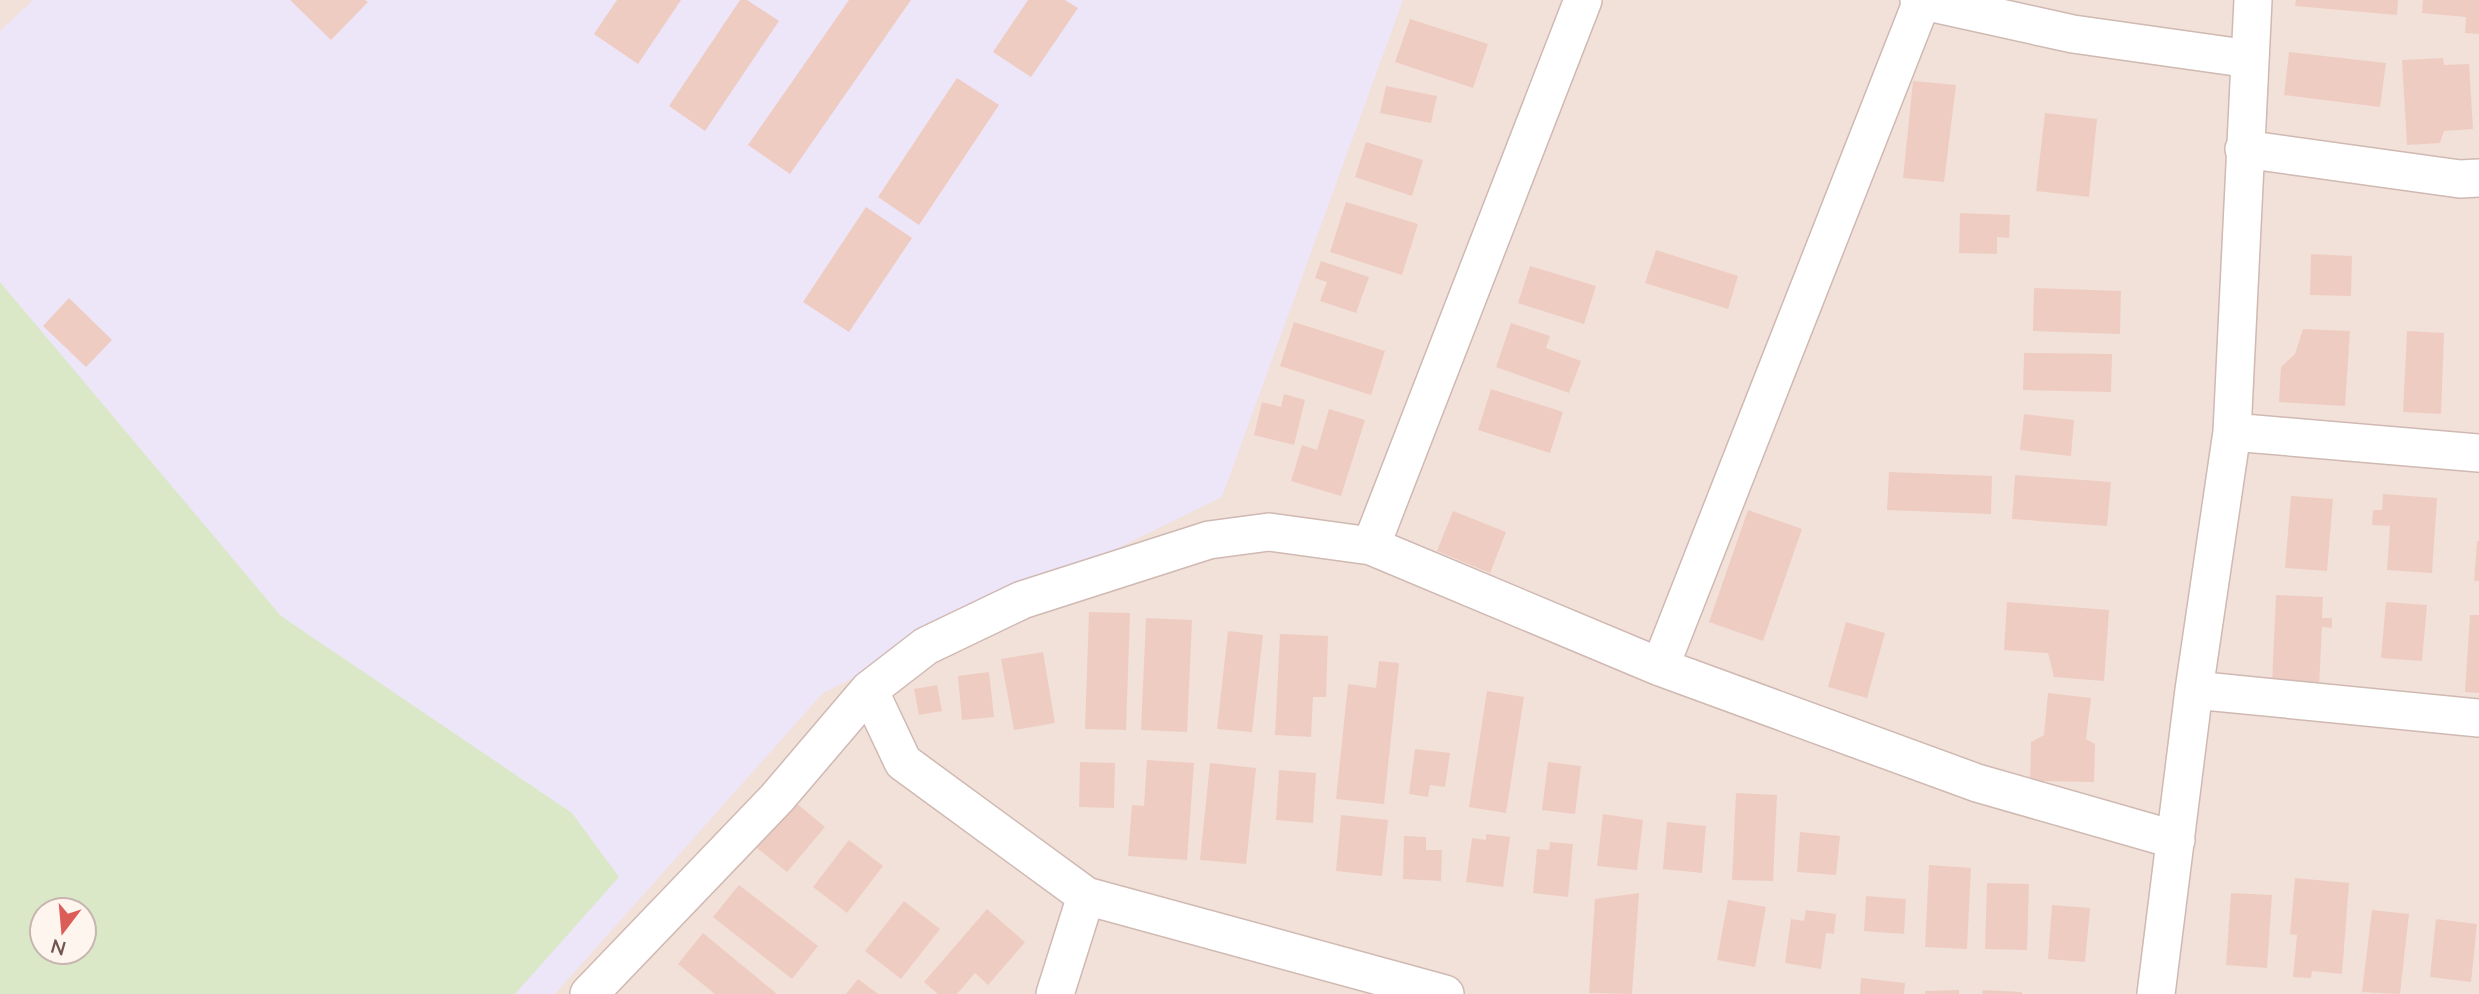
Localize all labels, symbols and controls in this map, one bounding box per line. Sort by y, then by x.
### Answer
north arrow [28,896,98,966]
text: N [48,935,68,961]

